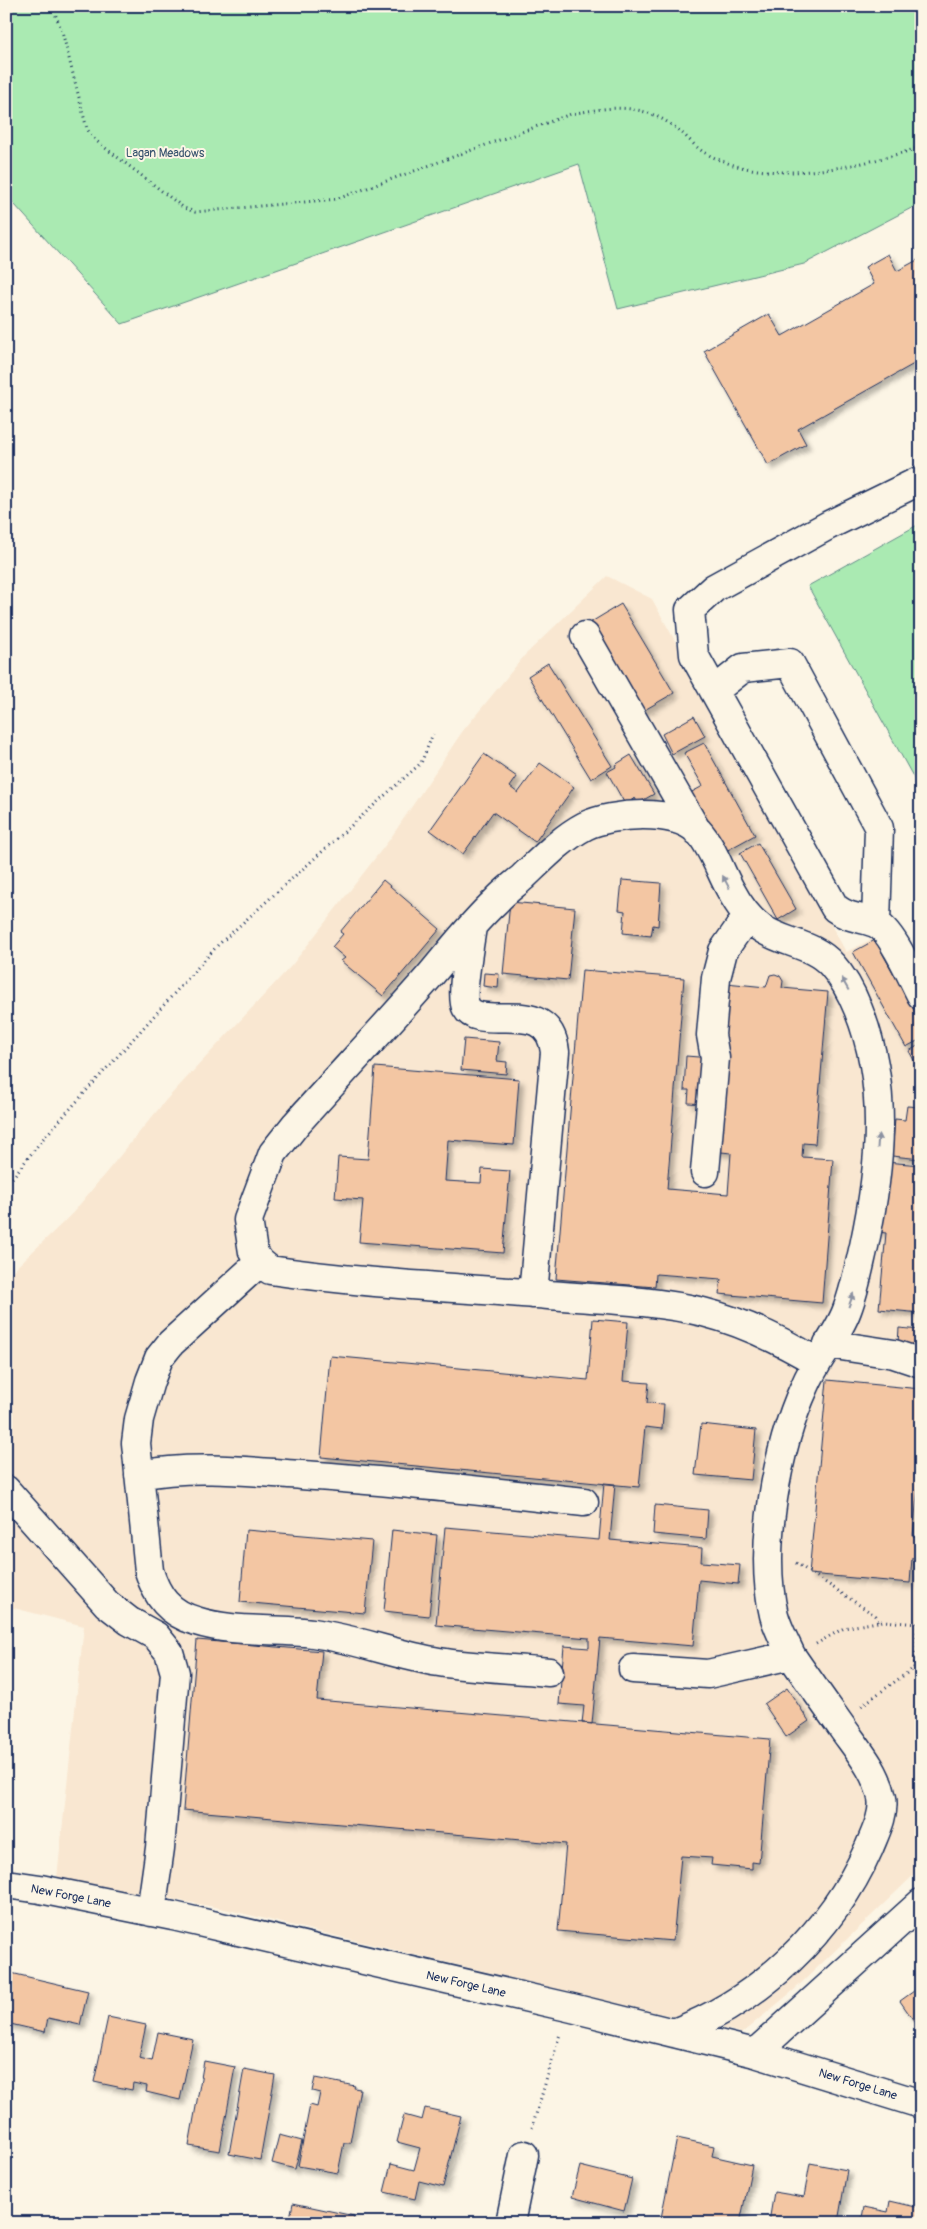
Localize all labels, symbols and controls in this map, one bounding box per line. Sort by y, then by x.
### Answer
park label: Lagan Meadows [126,146,205,161]
one-way arrow [722,875,731,889]
one-way arrow [841,977,849,992]
one-way arrow [875,1133,883,1149]
one-way arrow [848,1293,855,1308]
street label: New Forge Lane [30,1881,112,1912]
street label: New Forge Lane [425,1968,507,2001]
street label: New Forge Lane [817,2065,899,2104]

